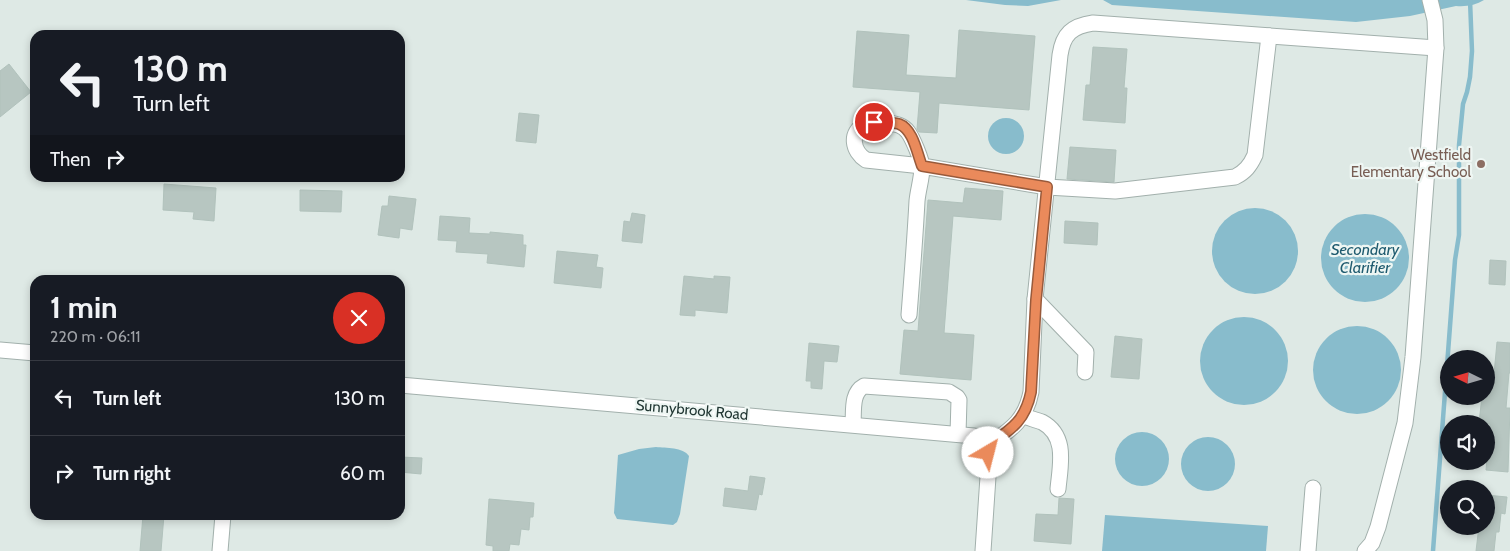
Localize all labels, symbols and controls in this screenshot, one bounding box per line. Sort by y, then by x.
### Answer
text: 130 m [133,47,228,90]
icon: left [50,50,115,115]
text: Turn left [133,90,210,117]
pin [853,101,895,143]
icon: arrive [860,108,888,136]
icon: right [101,145,129,173]
place label: Westfield Elementary School [1351,146,1471,181]
text: Then [50,148,91,171]
marker: Westfield Elementary School [1475,158,1487,170]
water label: Secondary Clarifier [1331,240,1400,277]
text: 1 min [50,289,118,326]
button: close [333,292,385,344]
text: 220 m · 06:11 [50,327,141,346]
north arrow [1440,350,1495,405]
map controls [1440,350,1495,535]
icon: left [50,384,78,412]
text: Turn left [93,387,161,410]
text: 130 m [334,387,385,410]
street label: Sunnybrook Road [635,396,749,424]
button: sound [1440,415,1495,470]
position arrow [961,426,1013,478]
icon: right [50,459,78,487]
text: Turn right [93,462,171,485]
text: 60 m [340,462,385,485]
button: search [1440,480,1495,535]

